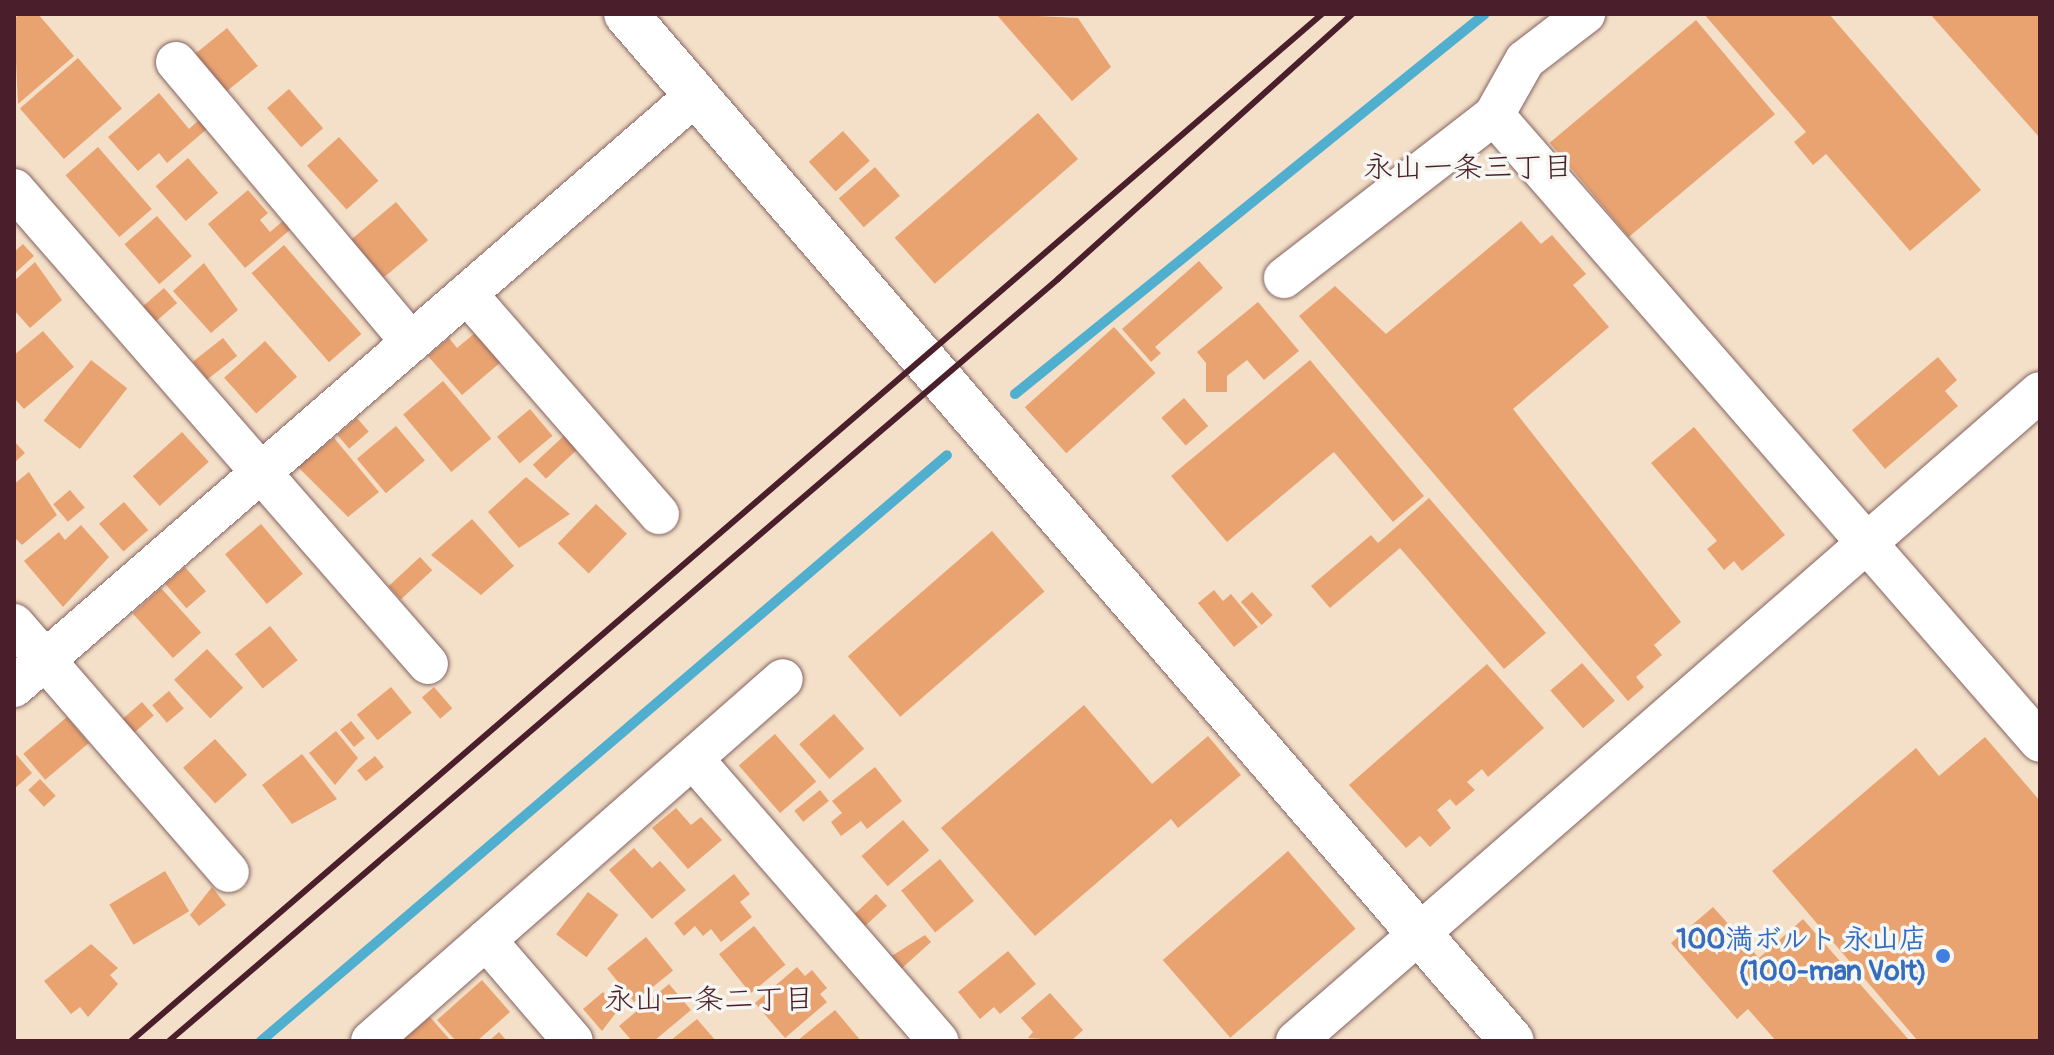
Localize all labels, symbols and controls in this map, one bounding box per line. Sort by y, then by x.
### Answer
district label: 永山一条三丁目 [1363,150,1573,186]
place label: 100満ボルト 永山店 (100-man Volt) [1676,923,1927,989]
marker: 100満ボルト 永山店 (100-man Volt) [1934,947,1952,965]
district label: 永山一条二丁目 [604,982,814,1018]

